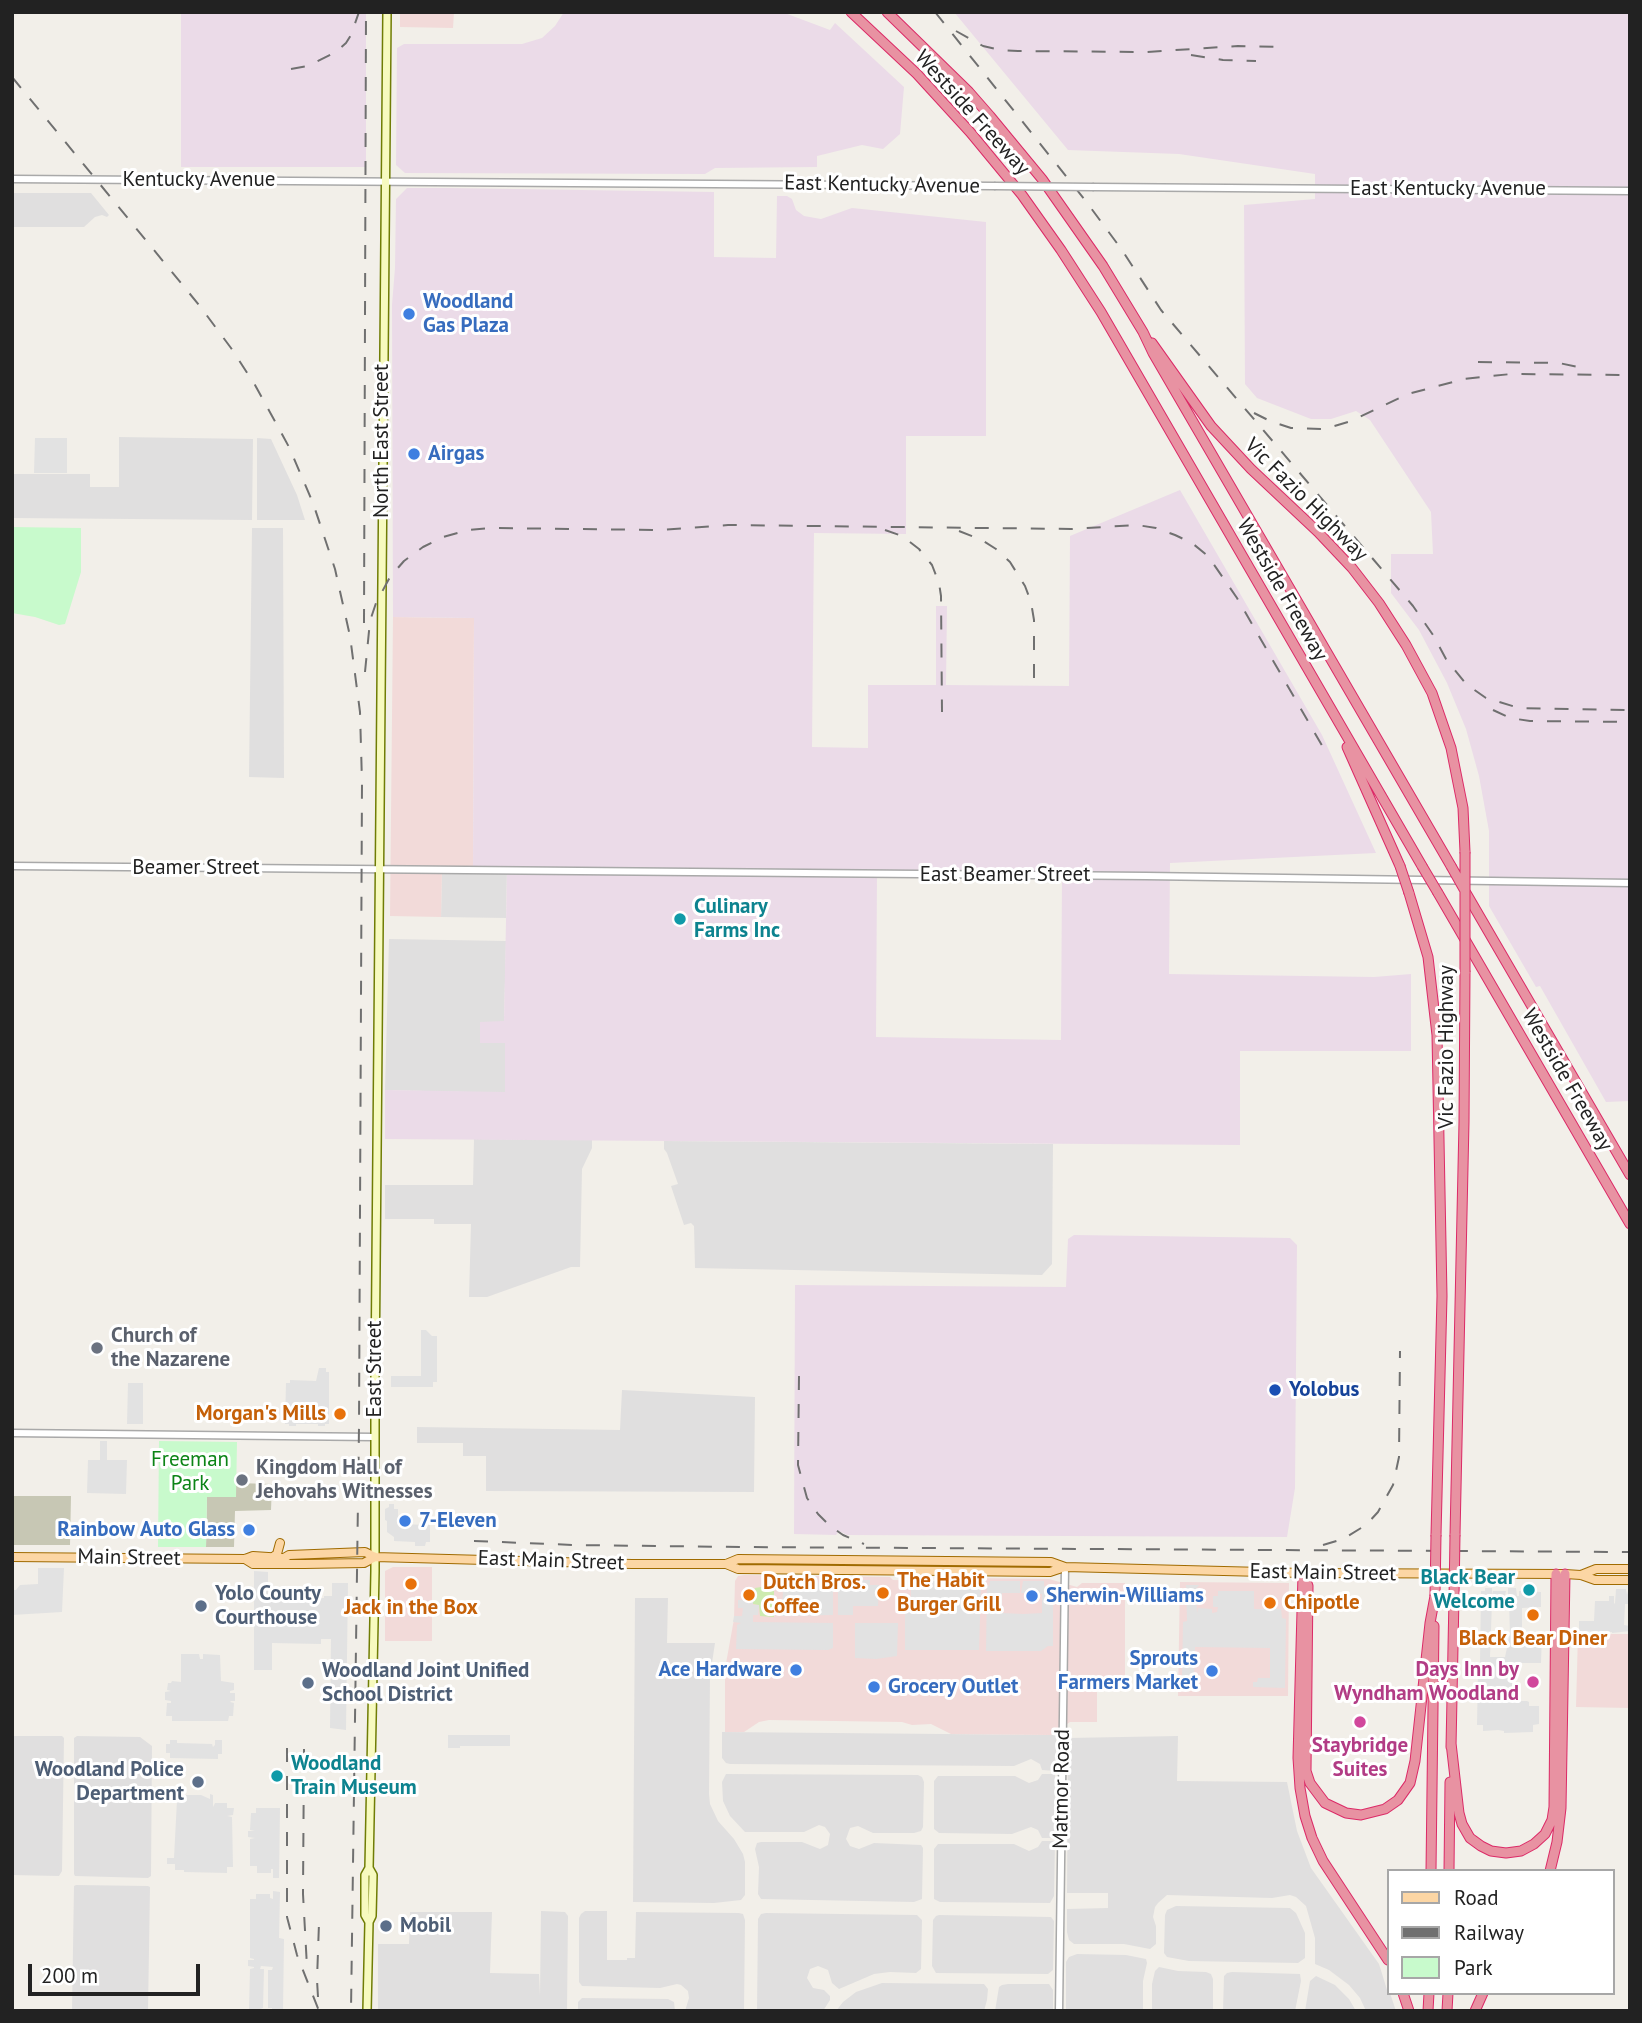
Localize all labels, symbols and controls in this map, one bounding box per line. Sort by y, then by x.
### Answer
street label: Westside Freeway [909,45,1035,181]
street label: Kentucky Avenue [123,167,275,193]
street label: East Kentucky Avenue [784,171,980,199]
street label: East Kentucky Avenue [1350,176,1546,202]
place label: Woodland Gas Plaza [423,289,513,339]
marker: Woodland Gas Plaza [401,306,417,322]
street label: North East Street [369,364,395,518]
street label: Vic Fazio Highway [1239,433,1373,567]
place label: Airgas [428,441,484,467]
marker: Airgas [406,446,422,462]
street label: Westside Freeway [1231,515,1333,665]
street label: Beamer Street [132,855,260,881]
street label: East Beamer Street [920,862,1090,888]
place label: Culinary Farms Inc [694,894,780,944]
marker: Culinary Farms Inc [672,911,688,927]
street label: Vic Fazio Highway [1434,965,1460,1129]
street label: Westside Freeway [1516,1005,1618,1155]
street label: East Street [362,1321,388,1417]
place label: Church of the Nazarene [111,1323,230,1373]
marker: Church of the Nazarene [89,1340,105,1356]
place label: Yolobus [1289,1377,1359,1403]
marker: Yolobus [1267,1382,1283,1398]
place label: Morgan's Mills [196,1401,326,1427]
marker: Morgan's Mills [332,1406,348,1422]
park label: Freeman Park [151,1447,229,1497]
place label: Kingdom Hall of Jehovahs Witnesses [256,1455,433,1505]
marker: Kingdom Hall of Jehovahs Witnesses [234,1472,250,1488]
place label: 7-Eleven [419,1508,497,1534]
marker: 7-Eleven [397,1513,413,1529]
place label: Rainbow Auto Glass [57,1517,235,1543]
marker: Rainbow Auto Glass [241,1522,257,1538]
street label: Main Street [77,1544,181,1572]
street label: East Main Street [477,1546,625,1576]
street label: East Main Street [1249,1559,1397,1587]
place label: Black Bear Welcome [1420,1565,1515,1615]
place label: The Habit Burger Grill [897,1568,1001,1618]
place label: Dutch Bros. Coffee [763,1570,866,1620]
marker: Jack in the Box [403,1576,419,1592]
place label: Yolo County Courthouse [215,1581,321,1631]
marker: Black Bear Welcome [1521,1582,1537,1598]
place label: Sherwin-Williams [1046,1583,1204,1609]
marker: The Habit Burger Grill [875,1585,891,1601]
marker: Dutch Bros. Coffee [741,1587,757,1603]
marker: Sherwin-Williams [1024,1588,1040,1604]
place label: Chipotle [1284,1590,1360,1616]
place label: Jack in the Box [344,1595,478,1621]
marker: Chipotle [1262,1595,1278,1611]
marker: Yolo County Courthouse [193,1598,209,1614]
marker: Black Bear Diner [1525,1607,1541,1623]
place label: Black Bear Diner [1459,1626,1607,1652]
place label: Sprouts Farmers Market [1058,1646,1198,1696]
place label: Ace Hardware [659,1657,782,1683]
place label: Days Inn by Wyndham Woodland [1334,1657,1519,1707]
place label: Woodland Joint Unified School District [322,1658,529,1708]
marker: Ace Hardware [788,1662,804,1678]
marker: Sprouts Farmers Market [1204,1663,1220,1679]
place label: Grocery Outlet [888,1674,1018,1700]
marker: Days Inn by Wyndham Woodland [1525,1674,1541,1690]
marker: Woodland Joint Unified School District [300,1675,316,1691]
marker: Grocery Outlet [866,1679,882,1695]
marker: Staybridge Suites [1352,1714,1368,1730]
street label: Matmor Road [1048,1729,1076,1849]
place label: Staybridge Suites [1312,1733,1408,1783]
place label: Woodland Train Museum [291,1751,417,1801]
place label: Woodland Police Department [35,1757,184,1807]
marker: Woodland Train Museum [269,1768,285,1784]
marker: Woodland Police Department [190,1774,206,1790]
legend [1386,1869,1614,1995]
text: Road [1454,1884,1498,1911]
place label: Mobil [400,1913,451,1939]
marker: Mobil [378,1918,394,1934]
text: Railway [1454,1919,1524,1946]
scale bar [32,1950,203,1994]
text: Park [1454,1954,1493,1981]
text: 200 m [41,1962,98,1989]

